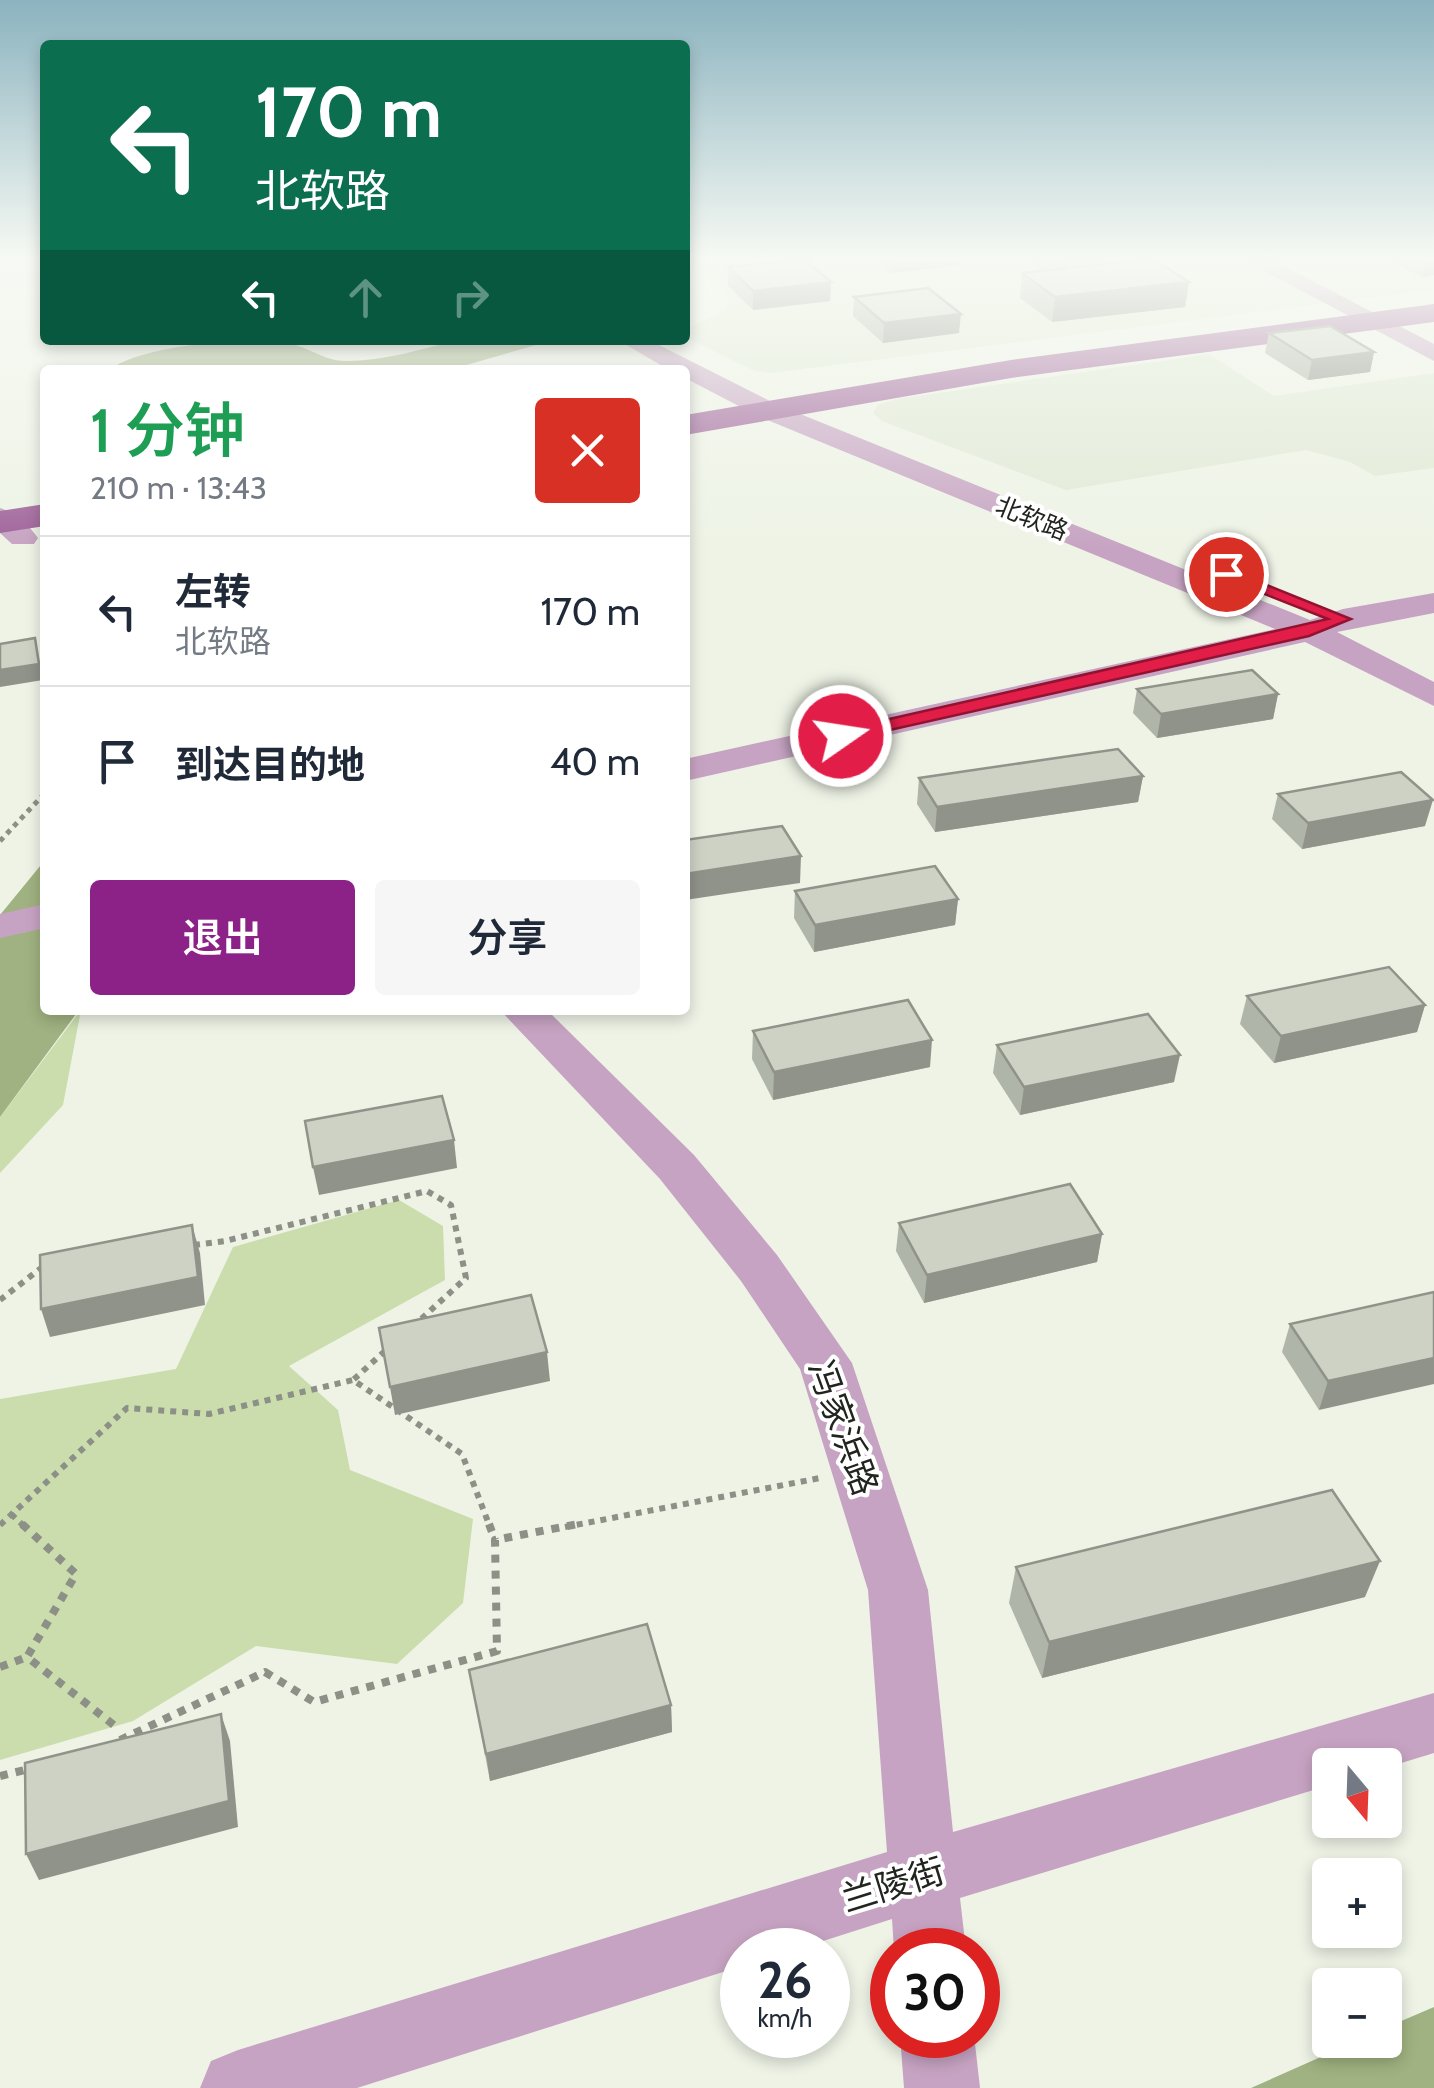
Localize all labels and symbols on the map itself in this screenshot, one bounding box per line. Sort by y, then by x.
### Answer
street label: 北软路 [992,490,1072,546]
pin [1184,532,1269,617]
position arrow [789,684,893,788]
street label: 冯家浜路 [799,1355,888,1501]
north arrow [1312,1748,1402,1838]
street label: 兰陵街 [836,1849,949,1920]
speed limit sign: 30 [870,1928,1000,2058]

